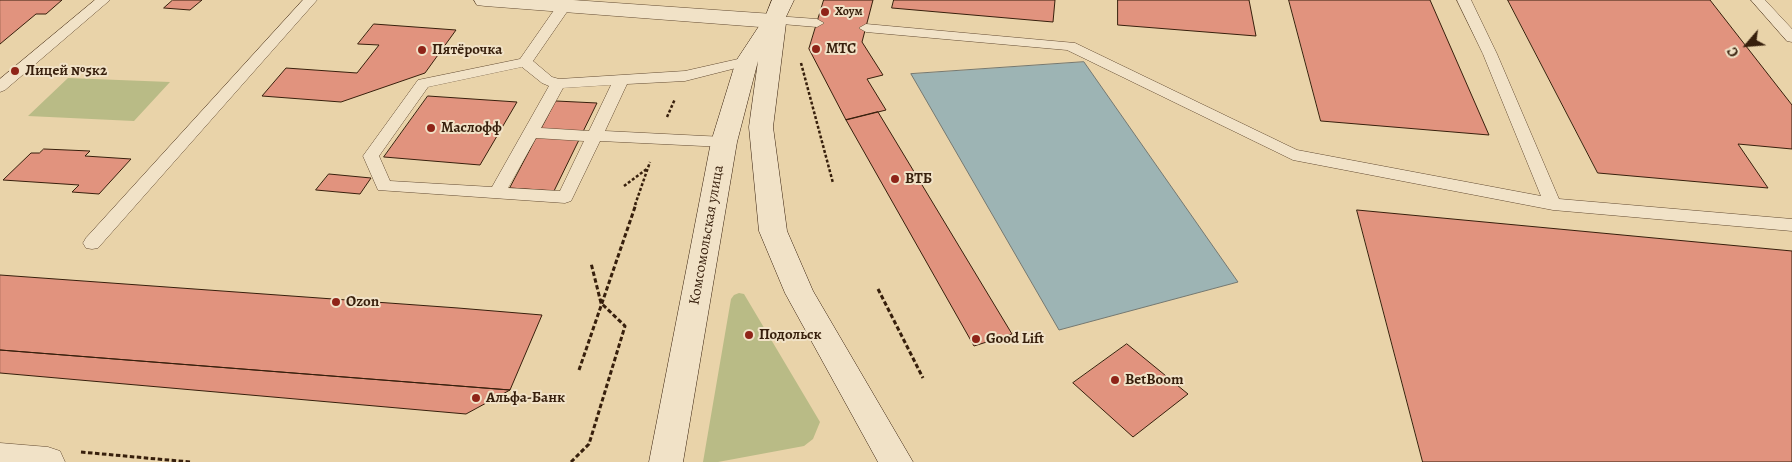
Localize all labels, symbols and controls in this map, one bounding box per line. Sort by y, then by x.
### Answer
place label: Хоум [835,5,863,19]
marker: Хоум [819,6,831,18]
north arrow [1722,20,1772,70]
place label: МТС [826,40,856,58]
place label: Пятёрочка [432,41,502,59]
marker: МТС [810,43,822,55]
marker: Пятёрочка [416,44,428,56]
text: С [1723,44,1744,60]
place label: Лицей №5к2 [25,62,107,80]
marker: Лицей №5к2 [9,65,21,77]
place label: Маслофф [441,119,502,137]
marker: Маслофф [425,122,437,134]
street label: Комсомольская улица [686,164,728,306]
place label: ВТБ [905,170,932,188]
marker: ВТБ [889,173,901,185]
place label: Ozon [346,293,379,311]
marker: Ozon [330,296,342,308]
place label: Подольск [759,326,822,344]
marker: Подольск [743,329,755,341]
place label: Good Lift [986,330,1044,348]
marker: Good Lift [970,333,982,345]
place label: BetBoom [1125,371,1184,389]
marker: BetBoom [1109,374,1121,386]
place label: Альфа-Банк [486,389,565,407]
marker: Альфа-Банк [470,392,482,404]

